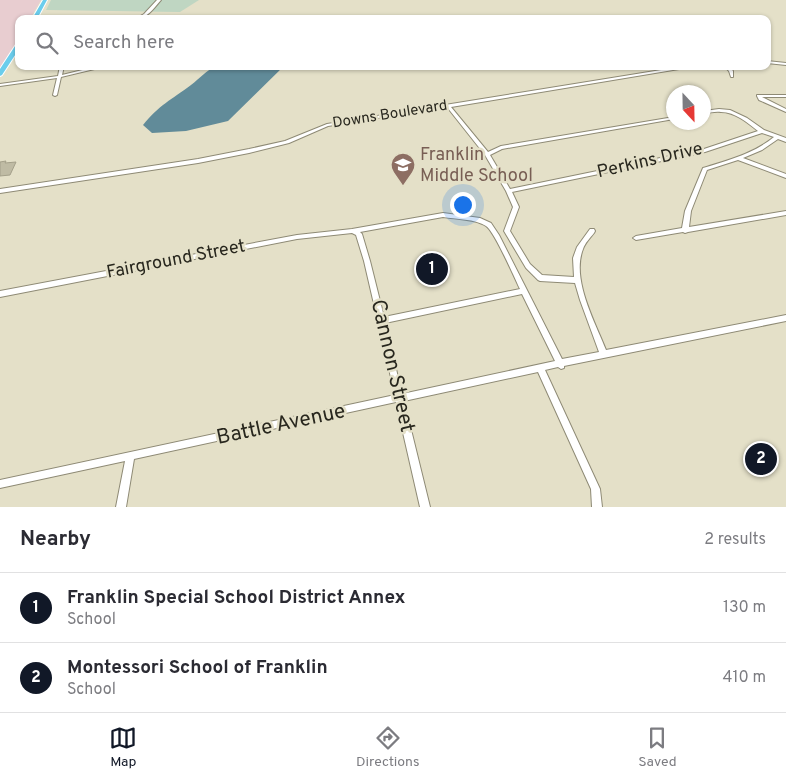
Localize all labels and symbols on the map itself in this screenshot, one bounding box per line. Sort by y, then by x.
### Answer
north arrow [666,85,711,130]
street label: Downs Boulevard [331,97,449,133]
street label: Perkins Drive [595,138,705,184]
place label: Franklin Middle School [420,144,533,188]
school or university icon: Franklin Middle School [390,152,416,186]
your location [450,192,476,218]
street label: Fairground Street [105,235,247,285]
pin: 1 [416,250,448,288]
street label: Cannon Street [364,297,420,435]
street label: Battle Avenue [214,398,348,452]
pin: 2 [745,440,777,478]

